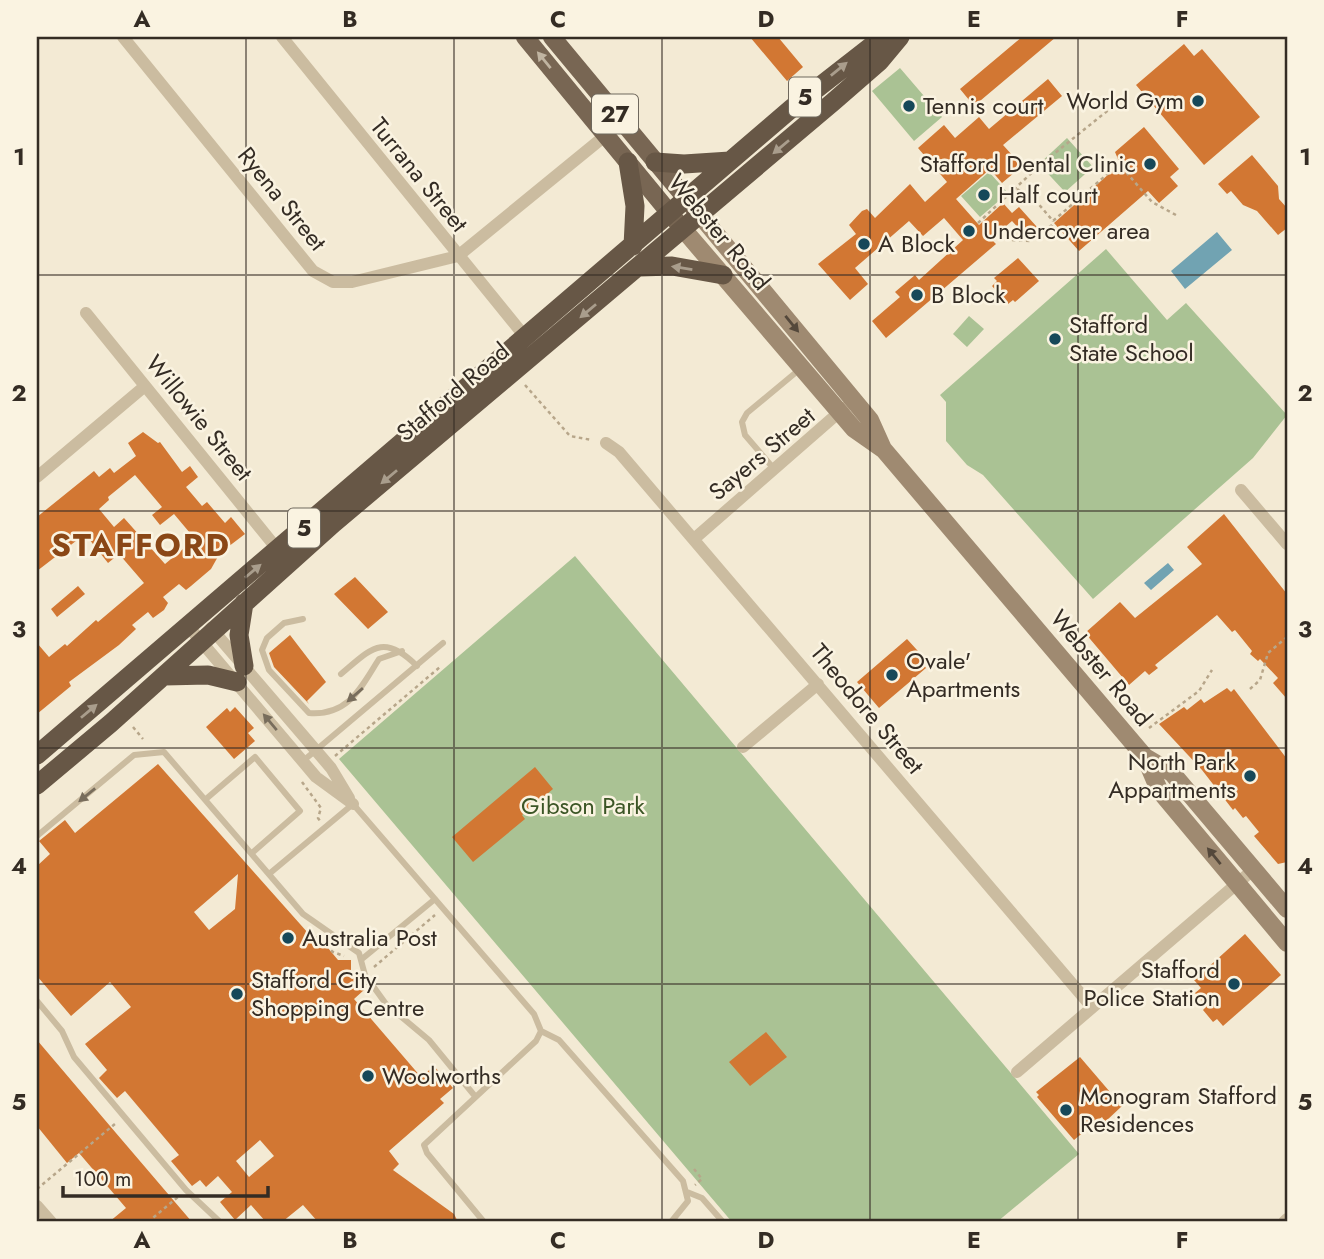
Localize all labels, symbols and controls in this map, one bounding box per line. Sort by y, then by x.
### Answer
text: A [133,2,151,36]
text: B [342,2,358,36]
text: C [550,2,566,36]
text: D [758,2,775,36]
text: E [967,2,981,36]
text: F [1176,2,1188,36]
one-way arrow [537,51,552,68]
one-way arrow [829,62,847,77]
road number: 5 [789,78,821,116]
place label: World Gym [1066,83,1184,118]
place label: Tennis court [923,88,1044,123]
marker: World Gym [1190,93,1206,109]
road number: 27 [592,94,638,134]
marker: Tennis court [901,98,917,114]
street label: Turrana Street [362,110,477,240]
street label: Ryena Street [230,139,335,258]
one-way arrow [773,139,790,154]
text: 1 [13,140,25,174]
text: 1 [1299,140,1311,174]
place label: Stafford Dental Clinic [920,146,1136,181]
marker: Stafford Dental Clinic [1142,156,1158,172]
street label: Webster Road [660,166,779,298]
place label: Half court [998,177,1098,212]
marker: Half court [976,187,992,203]
place label: Undercover area [983,213,1150,248]
marker: Undercover area [961,223,977,239]
place label: A Block [878,226,956,261]
marker: A Block [856,236,872,252]
one-way arrow [671,262,693,273]
place label: B Block [931,277,1006,312]
marker: B Block [909,287,925,303]
one-way arrow [579,303,596,318]
place label: Stafford State School [1069,307,1194,370]
one-way arrow [784,316,799,333]
marker: Stafford State School [1047,331,1063,347]
street label: Stafford Road [389,334,517,449]
street label: Willowie Street [138,347,261,488]
text: 2 [11,376,27,410]
text: 2 [1297,376,1313,410]
street label: Sayers Street [701,398,823,509]
one-way arrow [381,469,398,484]
road number: 5 [288,508,320,548]
district label: STAFFORD [51,522,231,568]
one-way arrow [243,564,261,579]
street label: Webster Road [1042,602,1161,734]
text: 3 [12,612,26,646]
text: 3 [1298,612,1312,646]
street label: Theodore Street [802,636,933,782]
place label: Ovale' Apartments [906,643,1020,706]
marker: Ovale' Apartments [884,667,900,683]
one-way arrow [346,686,363,702]
one-way arrow [80,704,97,719]
one-way arrow [263,713,278,730]
place label: North Park Appartments [1108,744,1236,807]
marker: North Park Appartments [1242,768,1258,784]
one-way arrow [78,788,96,803]
park label: Gibson Park [521,788,645,823]
one-way arrow [1207,848,1222,865]
text: 4 [11,849,27,883]
text: 4 [1297,849,1313,883]
place label: Australia Post [302,920,437,955]
marker: Australia Post [280,930,296,946]
place label: Stafford Police Station [1084,952,1220,1015]
place label: Stafford City Shopping Centre [251,962,424,1025]
marker: Stafford Police Station [1226,976,1242,992]
marker: Stafford City Shopping Centre [229,986,245,1002]
place label: Woolworths [382,1058,501,1093]
marker: Woolworths [360,1068,376,1084]
place label: Monogram Stafford Residences [1080,1078,1277,1141]
text: 5 [12,1085,26,1119]
text: 5 [1298,1085,1312,1119]
marker: Monogram Stafford Residences [1058,1102,1074,1118]
scale bar [63,1154,268,1198]
text: 100 m [74,1164,131,1194]
text: A [133,1223,151,1257]
text: B [342,1223,358,1257]
text: C [550,1223,566,1257]
text: D [758,1223,775,1257]
text: E [967,1223,981,1257]
text: F [1176,1223,1188,1257]

